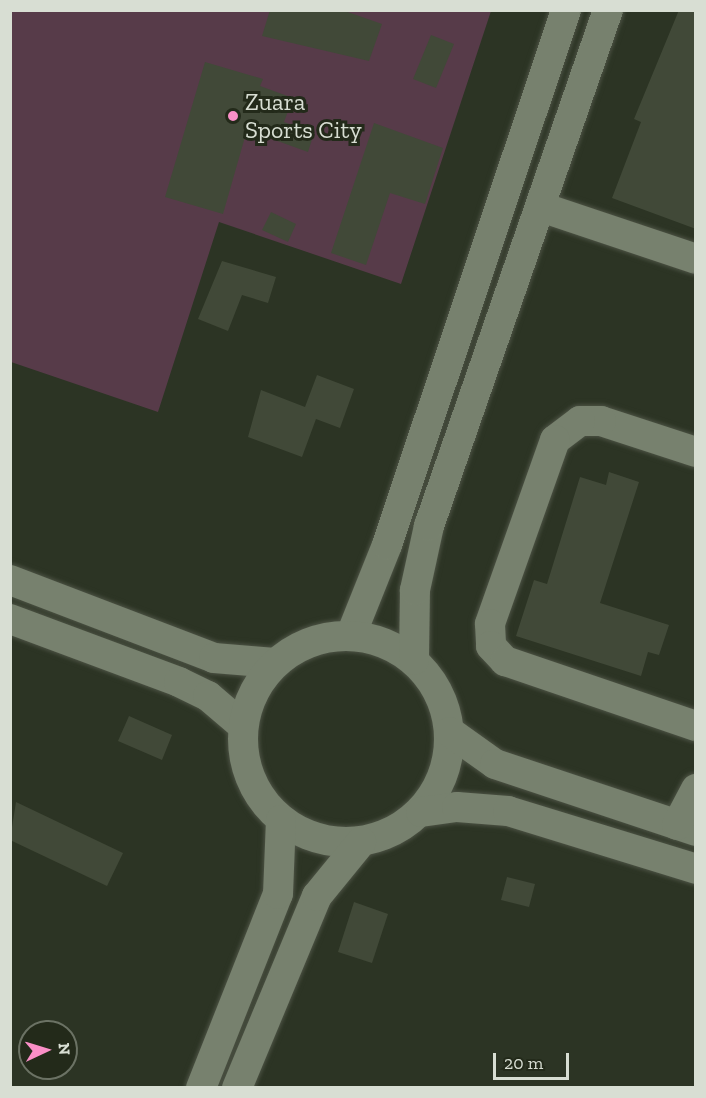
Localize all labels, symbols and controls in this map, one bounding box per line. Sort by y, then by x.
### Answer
place label: Zuara Sports City [245,88,362,144]
marker: Zuara Sports City [226,109,240,123]
north arrow [18,1020,78,1080]
scale bar [496,1041,572,1079]
text: N [55,1042,74,1056]
text: 20 m [504,1052,543,1074]

